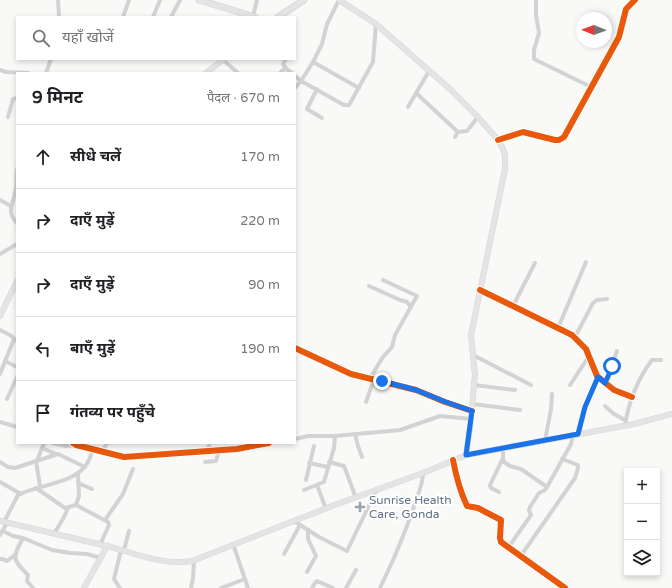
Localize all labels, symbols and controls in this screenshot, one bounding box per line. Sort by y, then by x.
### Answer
north arrow [576,12,612,48]
search box [16,16,296,60]
icon: search [30,27,52,49]
text: यहाँ खोजें [62,28,114,46]
text: 9 मिनट [32,87,83,108]
text: पैदल · 670 m [207,90,280,106]
icon: ahead [32,146,54,168]
text: सीधे चलें [70,147,121,165]
text: 170 m [240,149,280,165]
icon: right [32,210,54,232]
text: दाएँ मुड़ें [70,211,114,229]
text: 220 m [240,213,280,229]
icon: right [32,274,54,296]
text: दाएँ मुड़ें [70,275,114,293]
text: 90 m [248,277,280,293]
icon: left [32,338,54,360]
text: बाएँ मुड़ें [70,339,115,357]
text: 190 m [240,341,280,357]
route start [603,357,621,375]
route end [373,372,391,390]
icon: arrive [32,402,54,424]
text: गंतव्य पर पहुँचे [70,403,155,421]
map controls [624,468,660,576]
button: + [624,468,660,504]
place label: Sunrise Health Care, Gonda [369,493,451,521]
marker: Sunrise Health Care, Gonda [354,501,366,513]
button: − [624,504,660,540]
button: layers [624,540,660,576]

